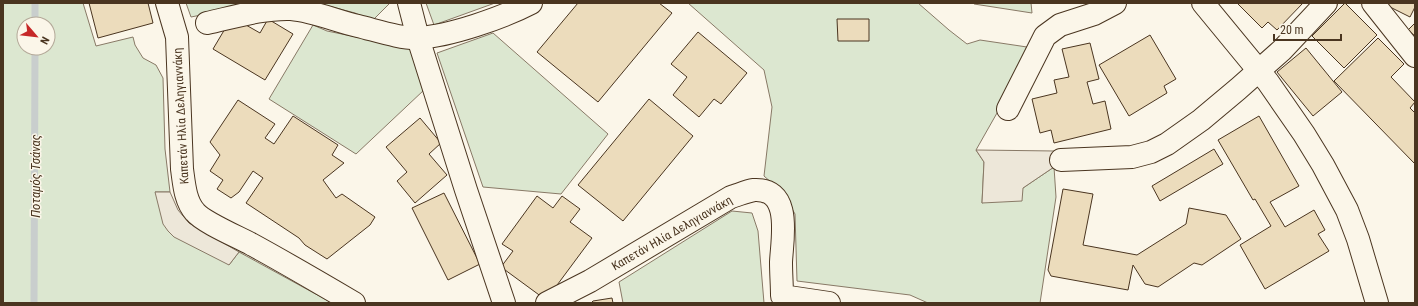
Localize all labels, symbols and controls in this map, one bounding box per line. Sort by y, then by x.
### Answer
north arrow [16,16,56,56]
scale bar [1274,16,1341,42]
text: 20 m [1280,23,1304,37]
text: N [37,34,52,47]
street label: Καπετάν Ηλία Δεληγιαννάκη [170,47,192,185]
water label: Ποταμός Τσάνας [28,134,43,218]
street label: Καπετάν Ηλία Δεληγιαννάκη [609,193,735,273]

